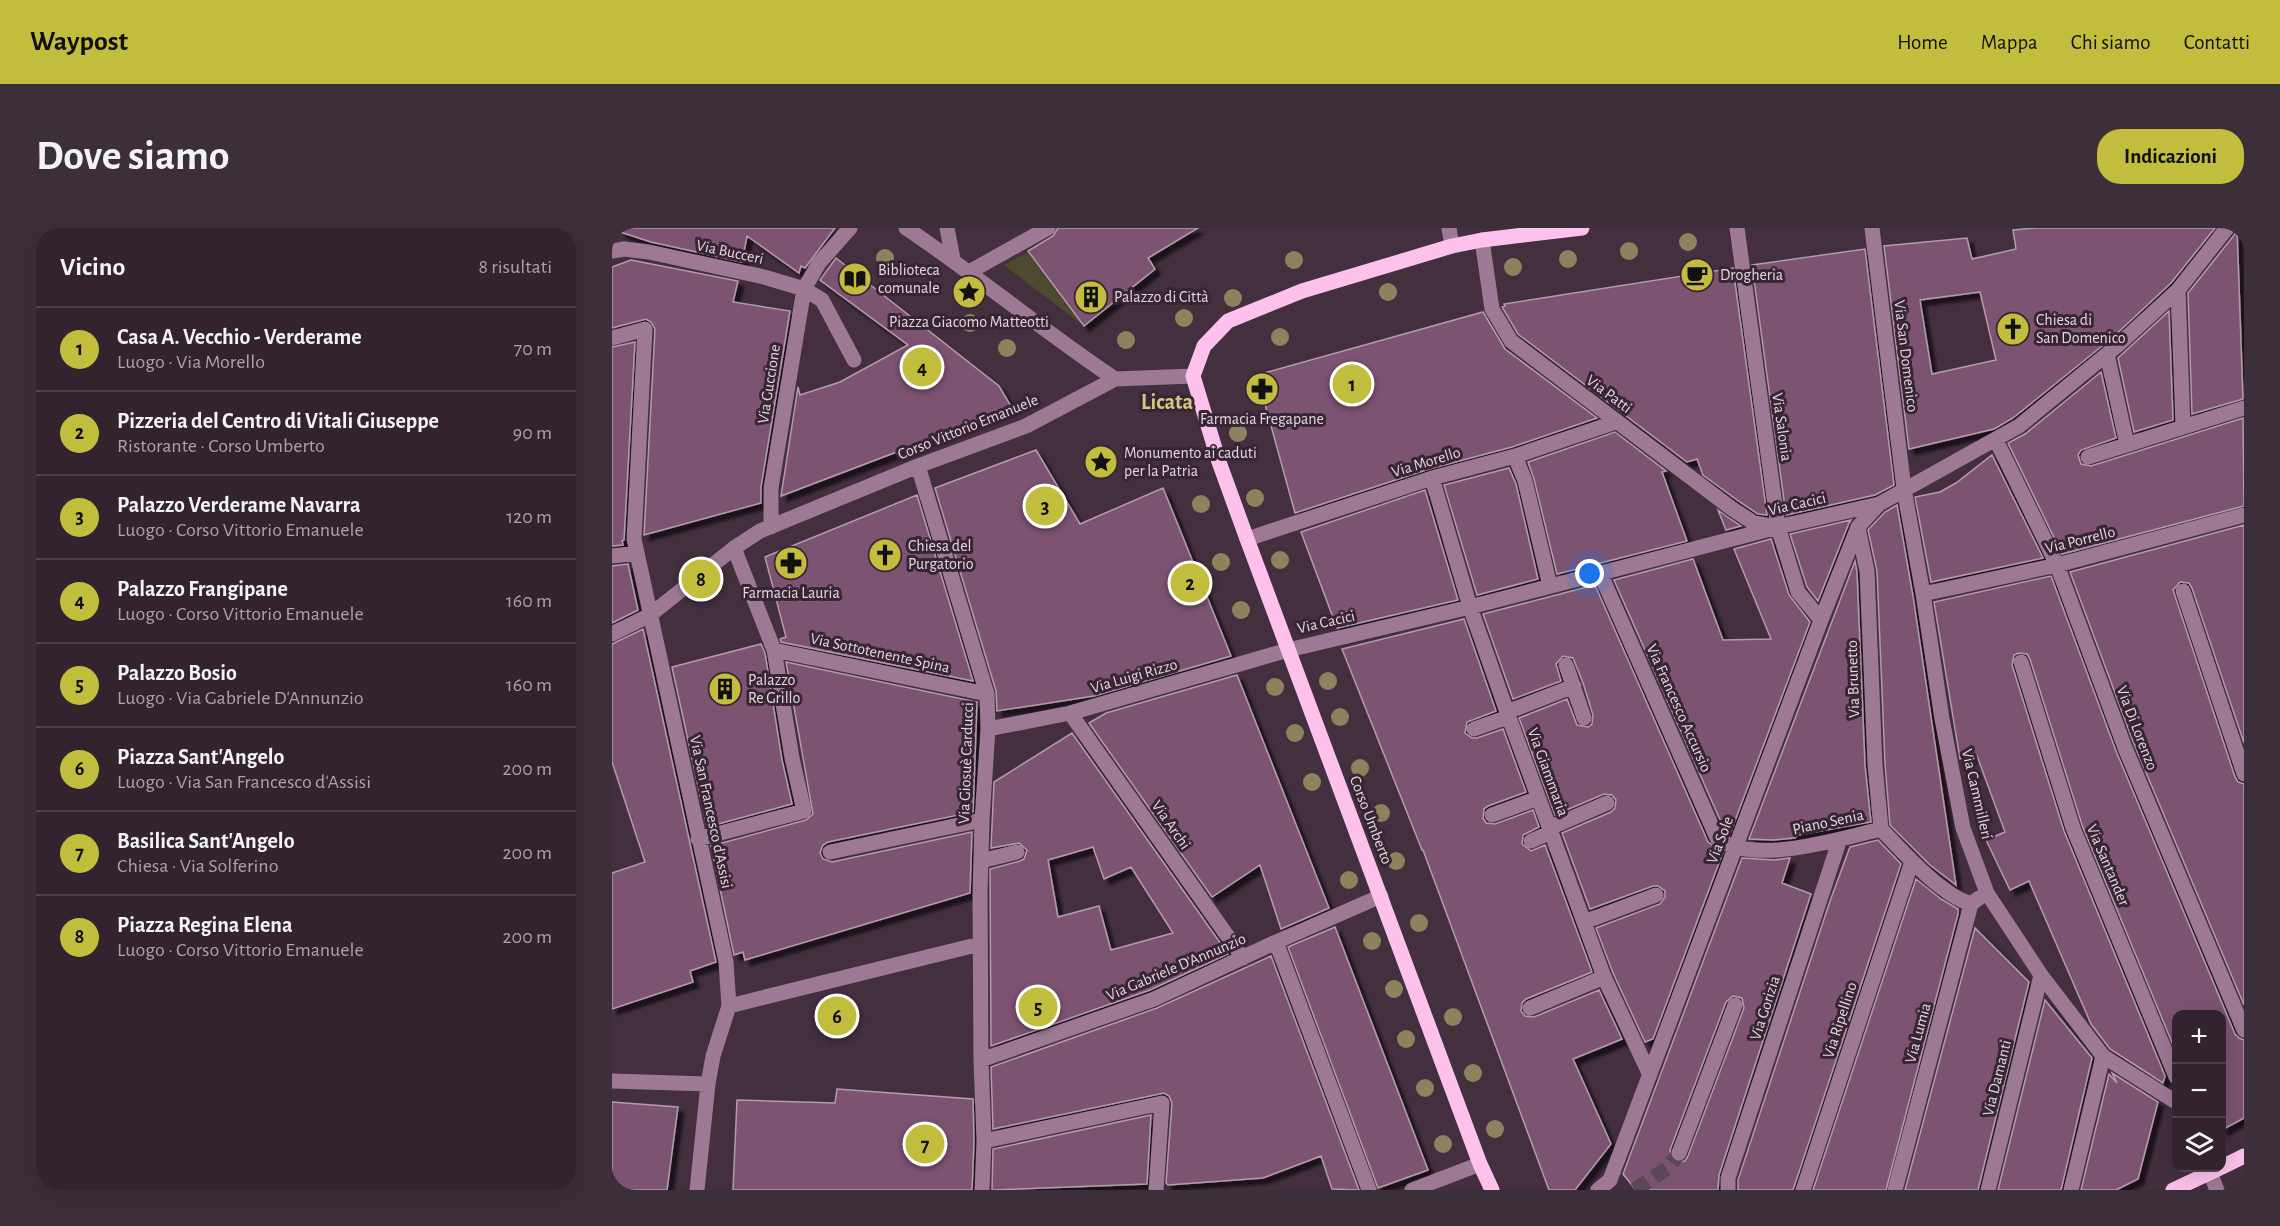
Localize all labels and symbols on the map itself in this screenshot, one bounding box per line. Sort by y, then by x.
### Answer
street label: Via Bucceri [695,237,765,267]
cafe icon: Drogheria [1679,257,1715,293]
library icon: Biblioteca comunale [837,261,873,297]
place label: Biblioteca comunale [878,262,940,296]
place label: Drogheria [1720,267,1783,283]
place icon: Piazza Giacomo Matteotti [951,274,987,310]
building icon: Palazzo di Città [1073,279,1109,315]
place label: Palazzo di Città [1114,289,1209,305]
street label: Via San Domenico [1891,299,1921,413]
church icon: Chiesa di San Domenico [1995,311,2031,347]
place label: Chiesa di San Domenico [2036,312,2126,346]
place label: Piazza Giacomo Matteotti [889,314,1049,330]
street label: Via Guccione [755,343,783,425]
pin: 4 [902,344,942,390]
pin: 1 [1332,362,1372,406]
pharmacy icon: Farmacia Fregapane [1244,371,1280,407]
street label: Via Patti [1583,372,1635,416]
street label: Corso Vittorio Emanuele [895,391,1041,463]
district label: Licata [1141,391,1193,413]
street label: Via Salonia [1769,392,1795,462]
place label: Farmacia Fregapane [1200,411,1324,427]
place icon: Monumento ai caduti per la Patria [1083,444,1119,480]
street label: Via Morello [1390,444,1463,480]
place label: Monumento ai caduti per la Patria [1124,445,1257,479]
pin: 3 [1026,484,1064,528]
street label: Via Cacici [1767,490,1827,518]
street label: Via Porrello [2043,524,2117,556]
church icon: Chiesa del Purgatorio [867,537,903,573]
place label: Chiesa del Purgatorio [908,538,974,572]
pharmacy icon: Farmacia Lauria [773,545,809,581]
pin: 8 [682,556,721,602]
your location [1575,559,1604,588]
pin: 2 [1170,560,1210,606]
place label: Farmacia Lauria [742,585,840,601]
street label: Via Cacici [1296,608,1356,636]
street label: Via Sottotenente Spina [809,630,951,676]
street label: Via Brunetto [1844,640,1862,718]
street label: Via Francesco Accursio [1644,642,1714,774]
street label: Via Luigi Rizzo [1089,656,1179,696]
building icon: Palazzo Re Grillo [707,671,743,707]
place label: Palazzo Re Grillo [748,672,801,706]
street label: Via Di Lorenzo [2114,684,2160,773]
street label: Via Giosuè Carducci [956,702,976,824]
street label: Via Giammaria [1525,726,1571,818]
street label: Via San Francesco d'Assisi [687,734,735,890]
street label: Via Cammilleri [1959,747,1995,841]
street label: Corso Umberto [1347,774,1395,867]
street label: Via Archi [1149,798,1193,852]
street label: Piano Senia [1791,807,1865,837]
street label: Via Sole [1704,814,1736,866]
street label: Via Santander [2084,822,2133,909]
street label: Via Gabriele D'Annunzio [1104,930,1248,1004]
street label: Via Gorizia [1747,974,1783,1042]
street label: Via Ripellino [1820,980,1860,1060]
pin: 5 [1018,984,1058,1030]
pin: 6 [818,994,856,1038]
street label: Via Lumia [1902,1001,1934,1065]
street label: Via Damanti [1980,1038,2014,1118]
pin: 7 [906,1122,944,1166]

